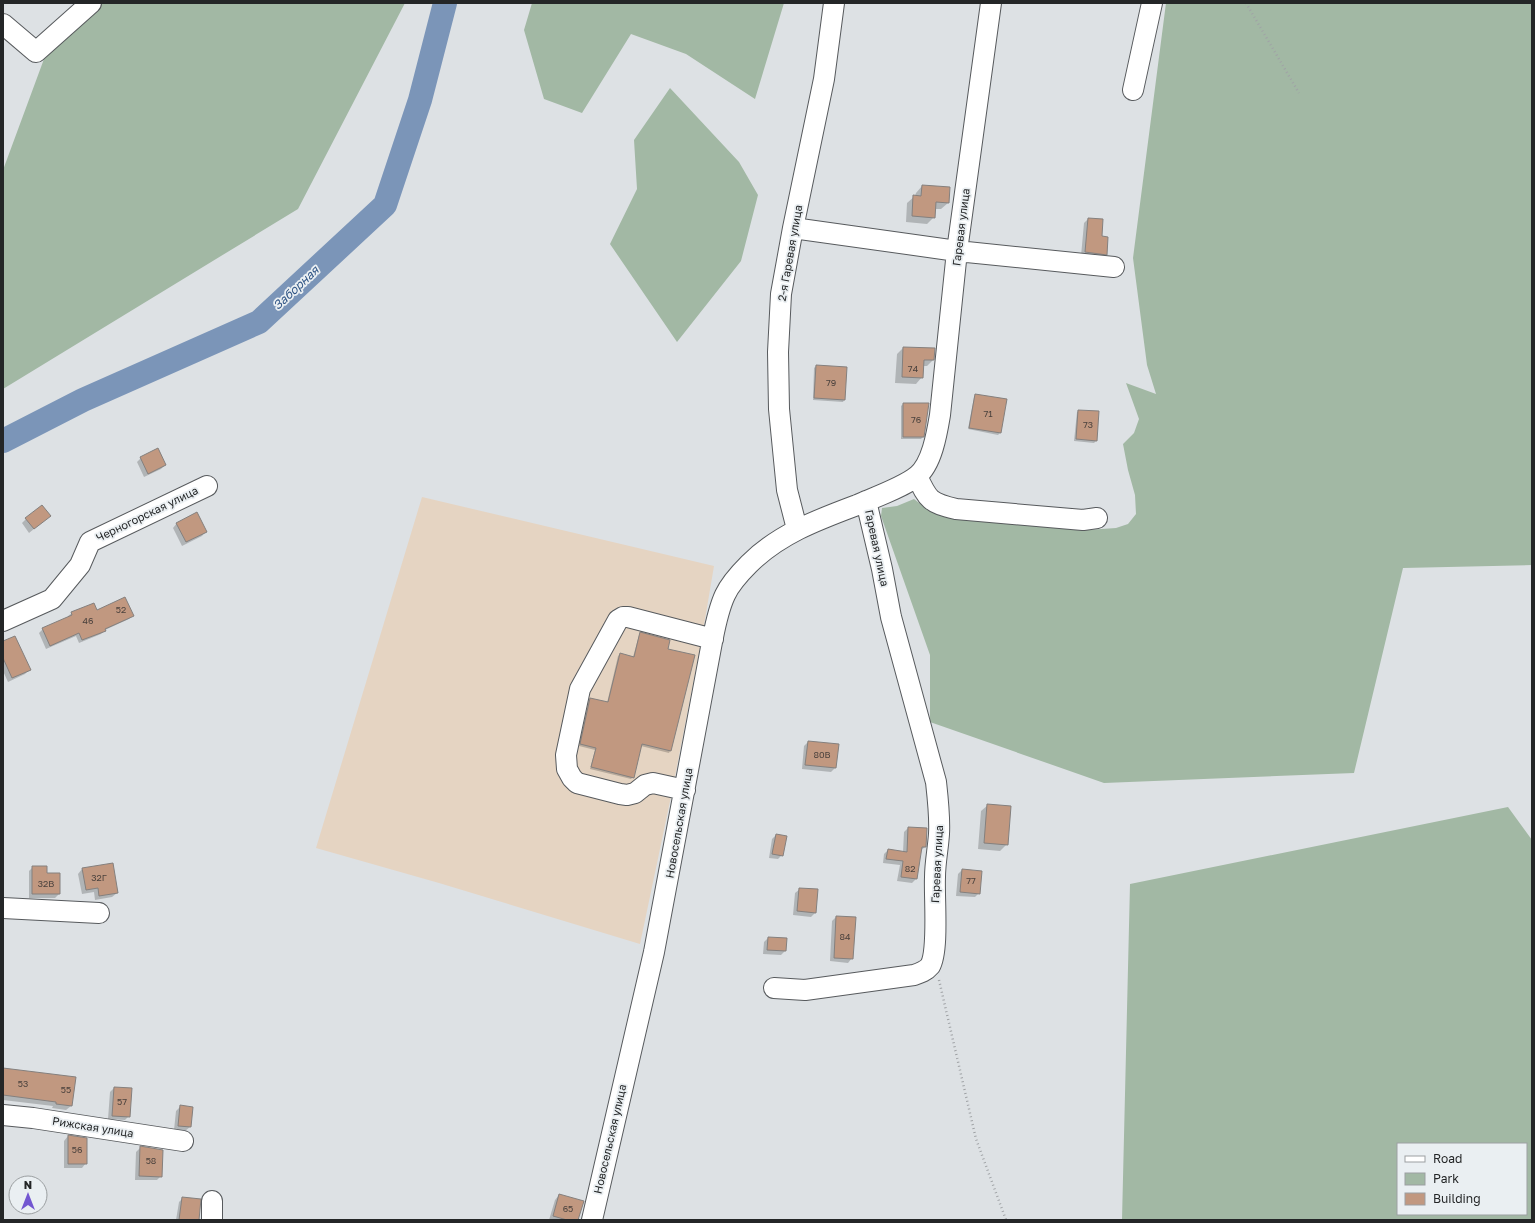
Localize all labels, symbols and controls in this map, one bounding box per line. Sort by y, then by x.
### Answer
street label: Гаревая улица [949,187,972,266]
street label: 2-я Гаревая улица [775,204,804,302]
water label: Заборная [270,262,323,313]
house number: 74 [908,363,919,374]
house number: 79 [826,377,836,388]
house number: 71 [983,408,993,419]
house number: 76 [911,414,921,425]
house number: 73 [1083,419,1093,430]
street label: Черногорская улица [94,483,200,544]
street label: Гаревая улица [863,508,892,587]
house number: 52 [116,604,126,615]
house number: 46 [83,615,93,626]
house number: 80В [813,749,831,760]
street label: Новосельская улица [662,767,695,879]
street label: Гаревая улица [928,825,945,903]
house number: 82 [905,863,915,874]
house number: 32Г [91,872,107,883]
house number: 77 [966,875,976,886]
house number: 32В [38,878,54,889]
house number: 84 [840,931,851,942]
house number: 53 [18,1078,28,1089]
street label: Новосельская улица [591,1083,628,1195]
house number: 55 [61,1084,71,1095]
house number: 57 [117,1096,127,1107]
street label: Рижская улица [51,1114,135,1139]
legend [1397,1143,1527,1215]
house number: 56 [72,1144,82,1155]
text: Road [1433,1151,1462,1166]
house number: 58 [146,1155,156,1166]
text: Park [1433,1171,1459,1186]
north arrow [8,1175,48,1215]
text: N [24,1178,32,1191]
text: Building [1433,1191,1481,1206]
house number: 65 [563,1203,573,1214]

